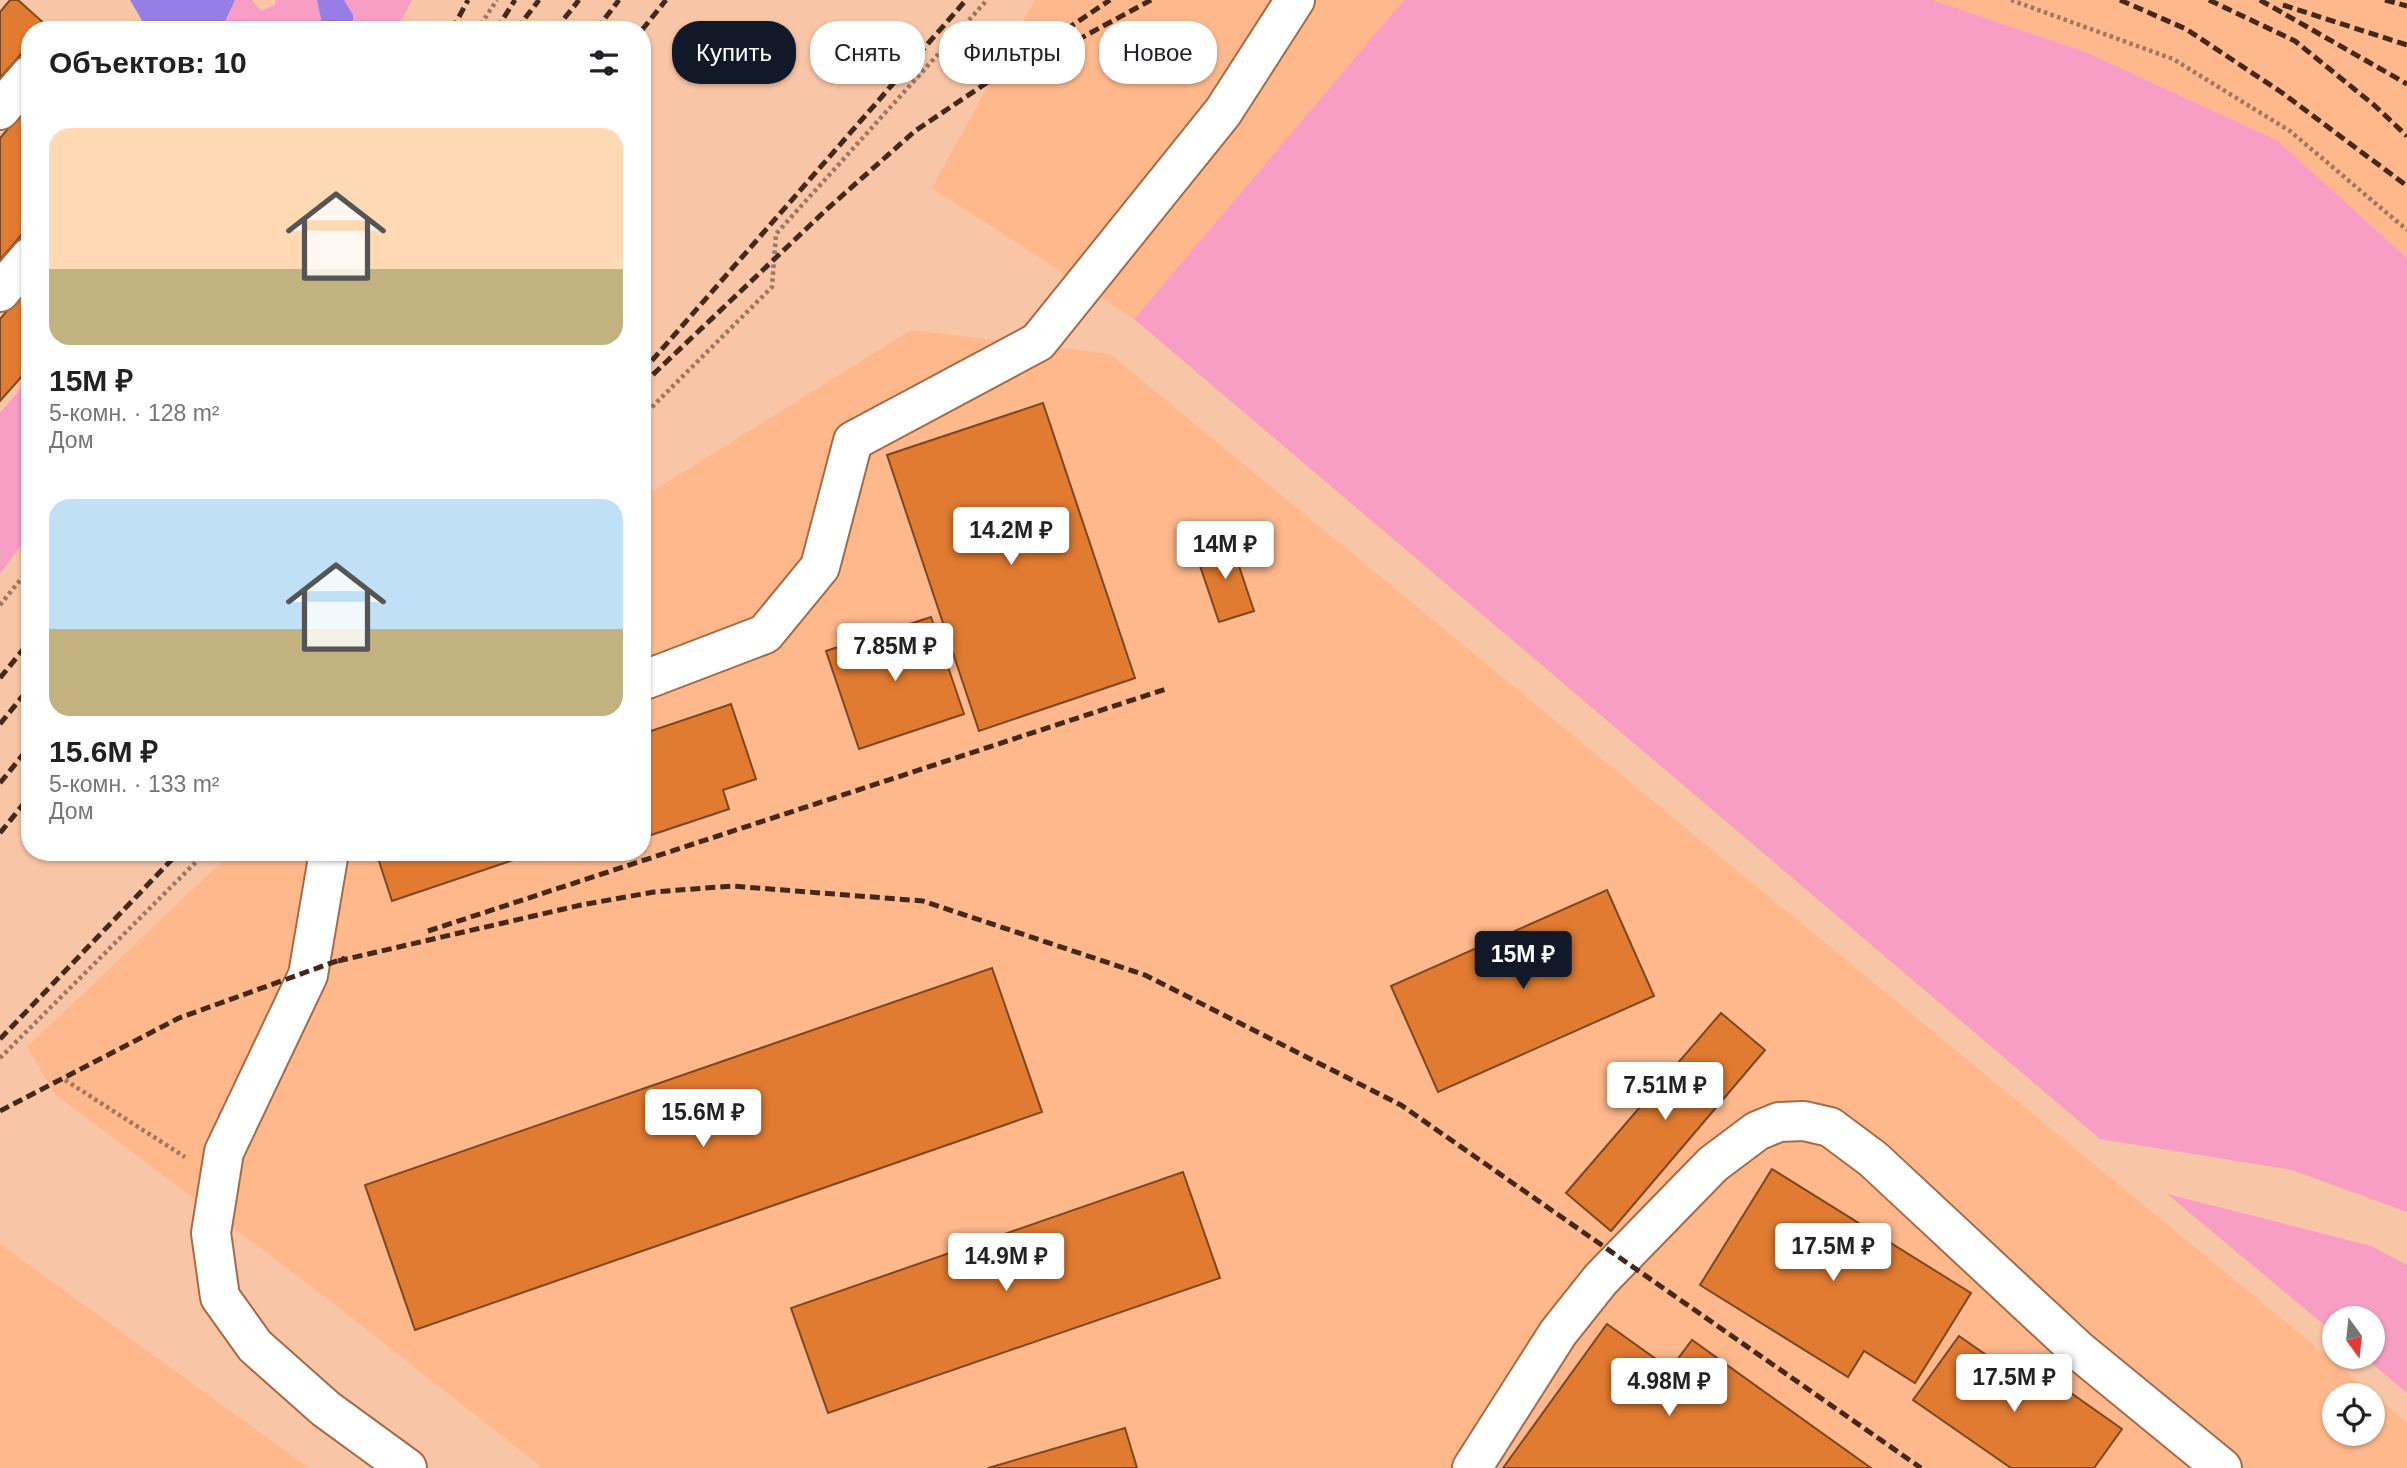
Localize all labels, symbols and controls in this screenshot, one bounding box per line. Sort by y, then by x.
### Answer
chip: Купить [672,21,796,84]
chip: Снять [810,21,925,84]
chip: Фильтры [939,21,1085,84]
chip: Новое [1099,21,1217,84]
icon: filters [585,44,623,82]
text: Объектов: 10 [49,46,247,79]
icon: home [273,173,399,299]
text: 15M ₽ [49,364,133,397]
text: 5-комн. · 128 m² [49,400,220,426]
text: Дом [49,427,93,453]
pin: 14.2M ₽ [946,508,1076,567]
text: 14.2M ₽ [969,517,1053,543]
pin: 14M ₽ [1176,522,1274,581]
text: 14M ₽ [1193,531,1257,557]
icon: home [273,544,399,670]
pin: 7.85M ₽ [830,624,960,683]
text: 7.85M ₽ [853,633,937,659]
text: 15.6M ₽ [49,735,158,768]
text: 5-комн. · 133 m² [49,771,220,797]
text: Дом [49,798,93,824]
pin: 15M ₽ [1474,932,1572,991]
text: 15M ₽ [1491,941,1555,967]
pin: 7.51M ₽ [1600,1062,1730,1122]
text: 7.51M ₽ [1623,1072,1707,1098]
pin: 15.6M ₽ [638,1090,768,1149]
text: 15.6M ₽ [661,1099,745,1125]
pin: 17.5M ₽ [1768,1224,1898,1283]
text: 17.5M ₽ [1791,1233,1875,1259]
pin: 14.9M ₽ [941,1234,1071,1293]
text: 14.9M ₽ [964,1243,1048,1269]
north arrow [2322,1306,2385,1368]
map controls [2322,1306,2385,1446]
pin: 17.5M ₽ [1949,1354,2079,1414]
pin: 4.98M ₽ [1604,1358,1734,1418]
text: 17.5M ₽ [1972,1364,2056,1390]
text: 4.98M ₽ [1627,1368,1711,1394]
button: locate [2322,1383,2385,1446]

